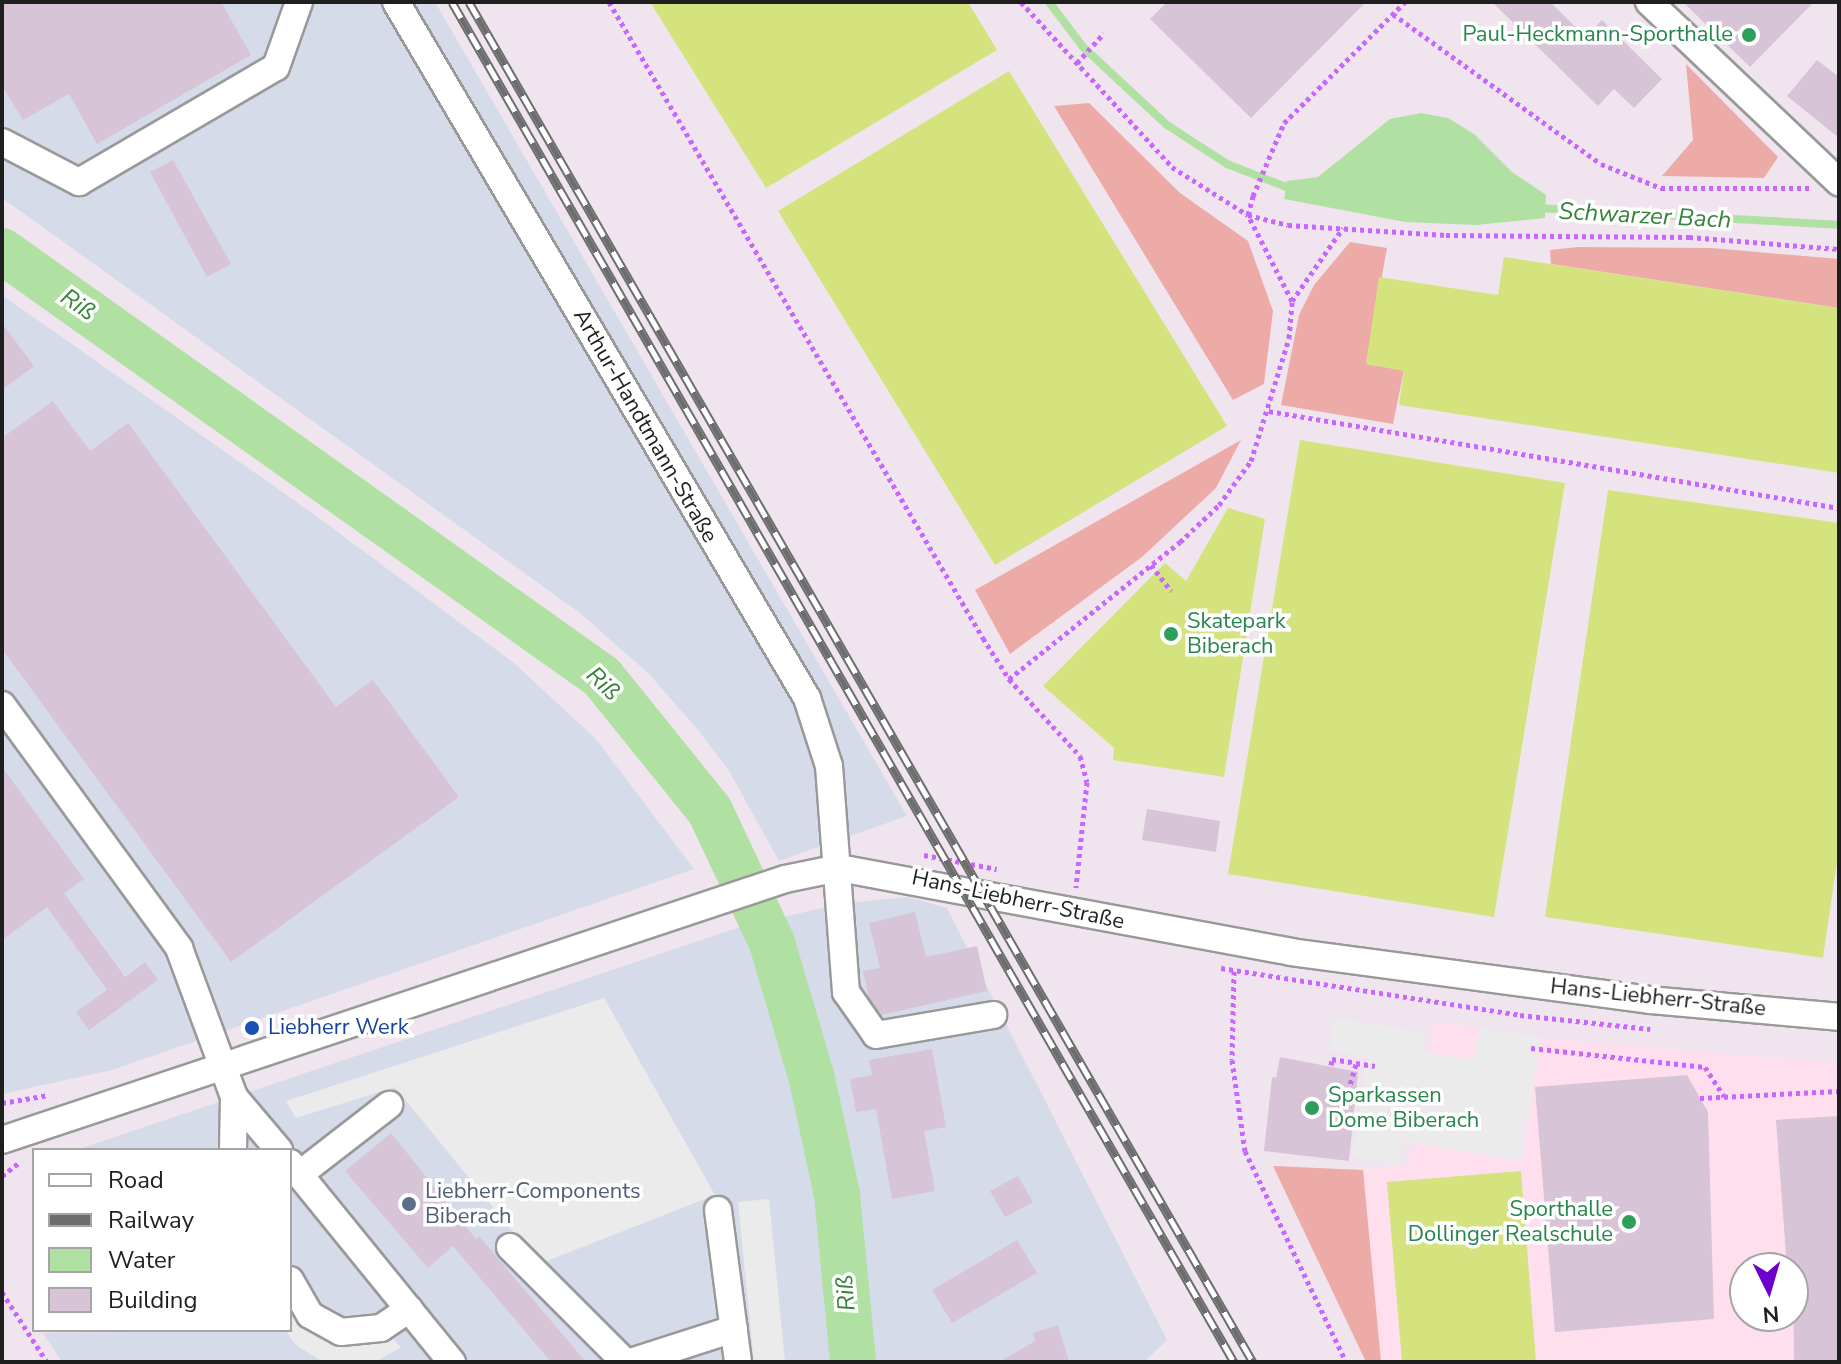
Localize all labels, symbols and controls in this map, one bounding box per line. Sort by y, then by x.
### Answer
place label: Paul-Heckmann-Sporthalle [1462,22,1733,48]
marker: Paul-Heckmann-Sporthalle [1740,26,1758,44]
water label: Schwarzer Bach [1558,197,1732,235]
water label: Riß [55,283,101,327]
street label: Arthur-Handtmann-Straße [567,304,723,548]
place label: Skatepark Biberach [1187,608,1286,660]
marker: Skatepark Biberach [1162,625,1180,643]
water label: Riß [580,661,626,707]
street label: Hans-Liebherr-Straße [909,865,1127,935]
street label: Hans-Liebherr-Straße [1549,974,1767,1022]
place label: Liebherr Werk [268,1015,409,1041]
marker: Liebherr Werk [243,1019,261,1037]
place label: Sparkassen Dome Biberach [1328,1082,1479,1134]
marker: Sparkassen Dome Biberach [1303,1099,1321,1117]
legend [32,1148,292,1332]
text: Road [108,1164,164,1196]
place label: Liebherr-Components Biberach [425,1178,640,1230]
marker: Liebherr-Components Biberach [400,1195,418,1213]
place label: Sporthalle Dollinger Realschule [1408,1196,1613,1248]
text: Railway [108,1204,194,1236]
marker: Sporthalle Dollinger Realschule [1620,1213,1638,1231]
text: Water [108,1244,175,1276]
north arrow [1729,1252,1809,1332]
water label: Riß [830,1274,862,1312]
text: Building [108,1284,198,1316]
text: N [1761,1298,1780,1330]

